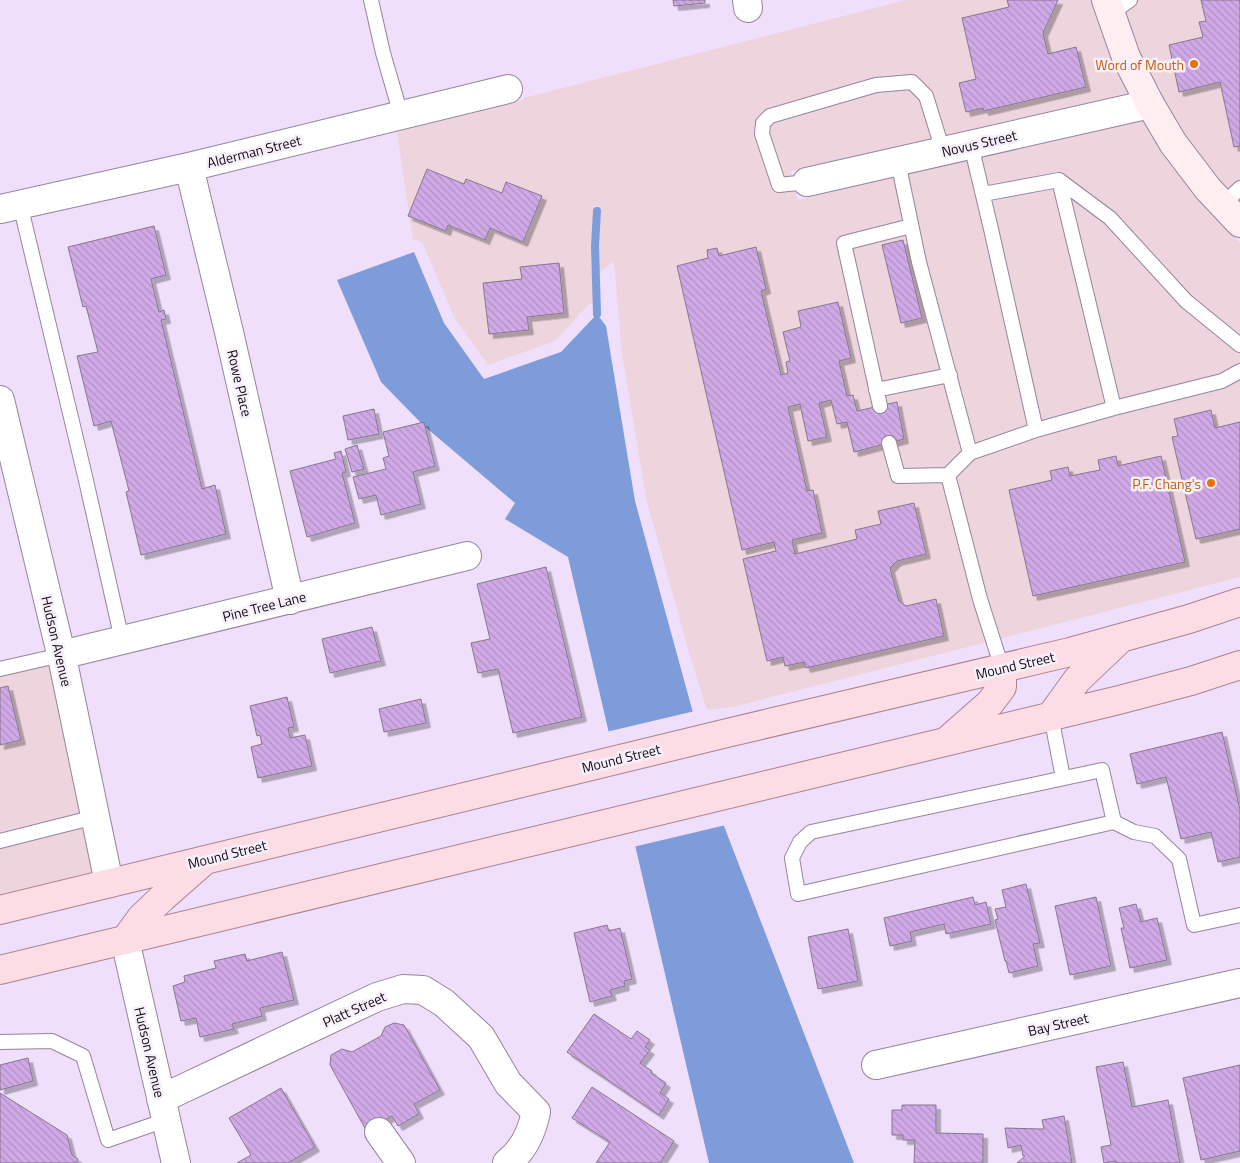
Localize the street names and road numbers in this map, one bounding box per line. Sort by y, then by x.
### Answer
street label: Novus Street [939,124,1019,162]
street label: Alderman Street [205,129,303,173]
street label: Rowe Place [222,347,258,419]
street label: Pine Tree Lane [220,585,308,627]
street label: Hudson Avenue [36,594,78,688]
street label: Mound Street [973,646,1057,684]
street label: Mound Street [579,738,663,778]
street label: Mound Street [185,834,269,874]
street label: Platt Street [319,986,389,1032]
street label: Hudson Avenue [129,1005,171,1099]
street label: Bay Street [1026,1007,1090,1041]

